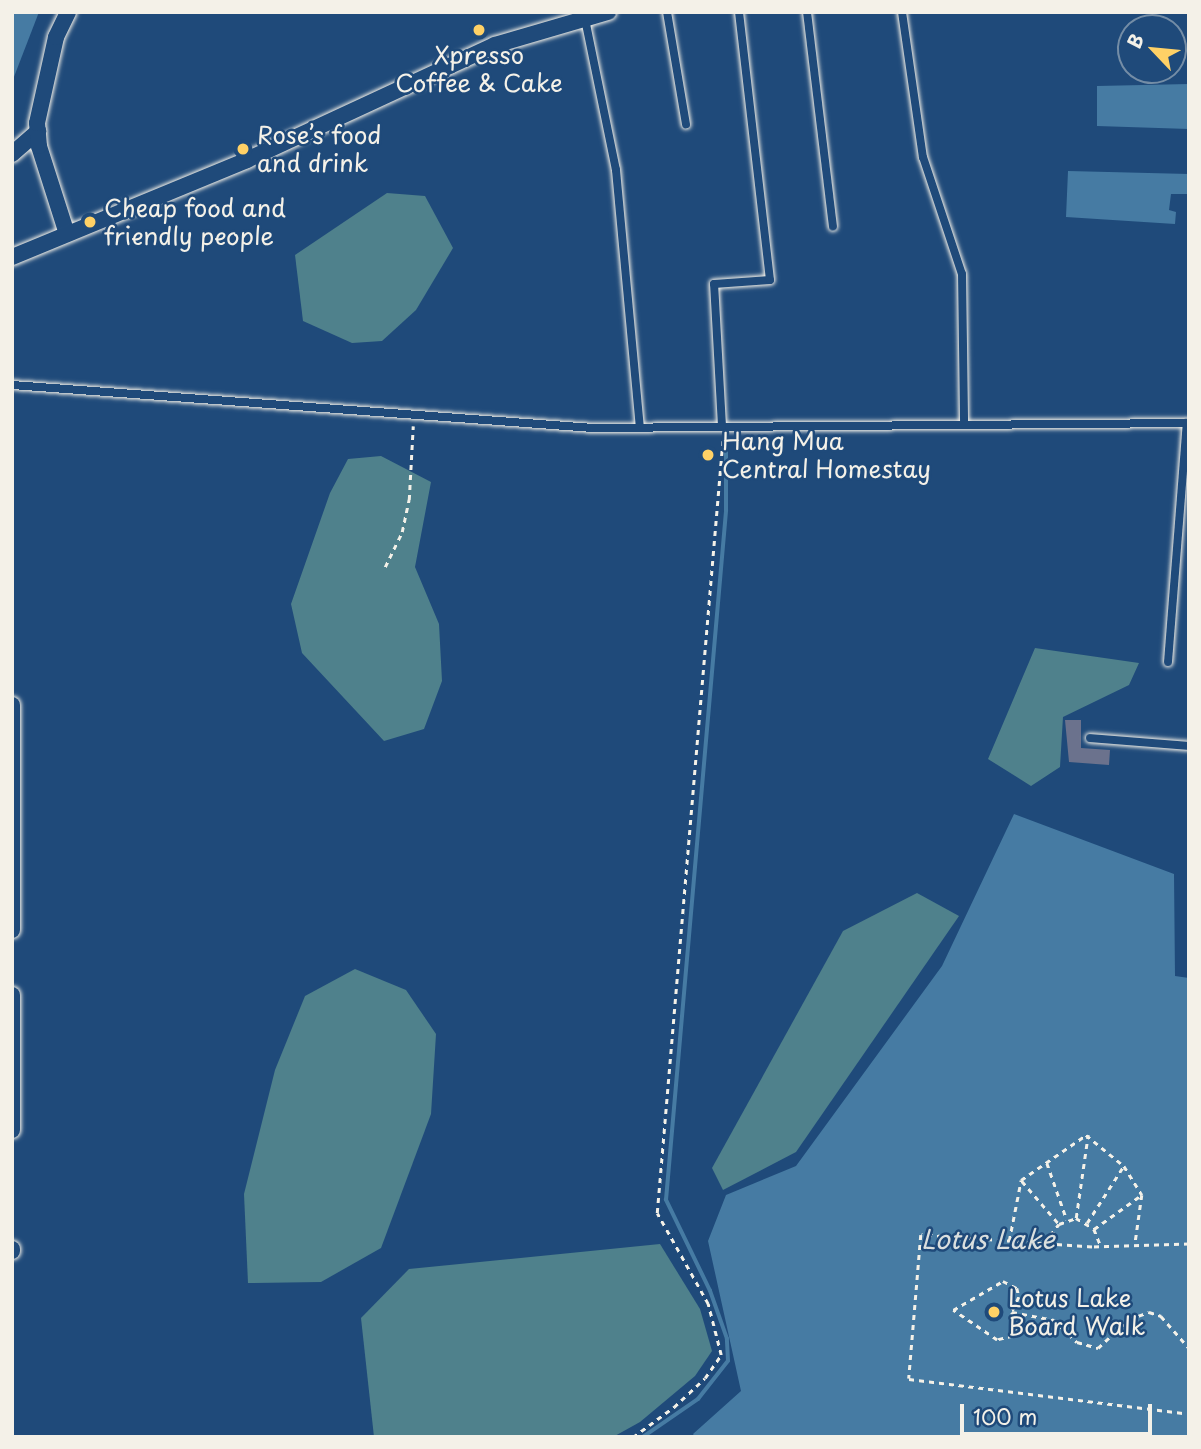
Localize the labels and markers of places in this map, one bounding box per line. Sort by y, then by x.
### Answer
marker: Xpresso Coffee & Cake [471,22,487,38]
place label: Xpresso Coffee & Cake [394,41,564,97]
place label: Rose’s food and drink [257,121,381,177]
marker: Rose’s food and drink [235,141,251,157]
place label: Cheap food and friendly people [104,194,287,250]
marker: Cheap food and friendly people [82,214,98,230]
place label: Hang Mua Central Homestay [722,427,933,483]
marker: Hang Mua Central Homestay [700,447,716,463]
place label: Lotus Lake Board Walk [1008,1284,1147,1340]
marker: Lotus Lake Board Walk [986,1304,1002,1320]

